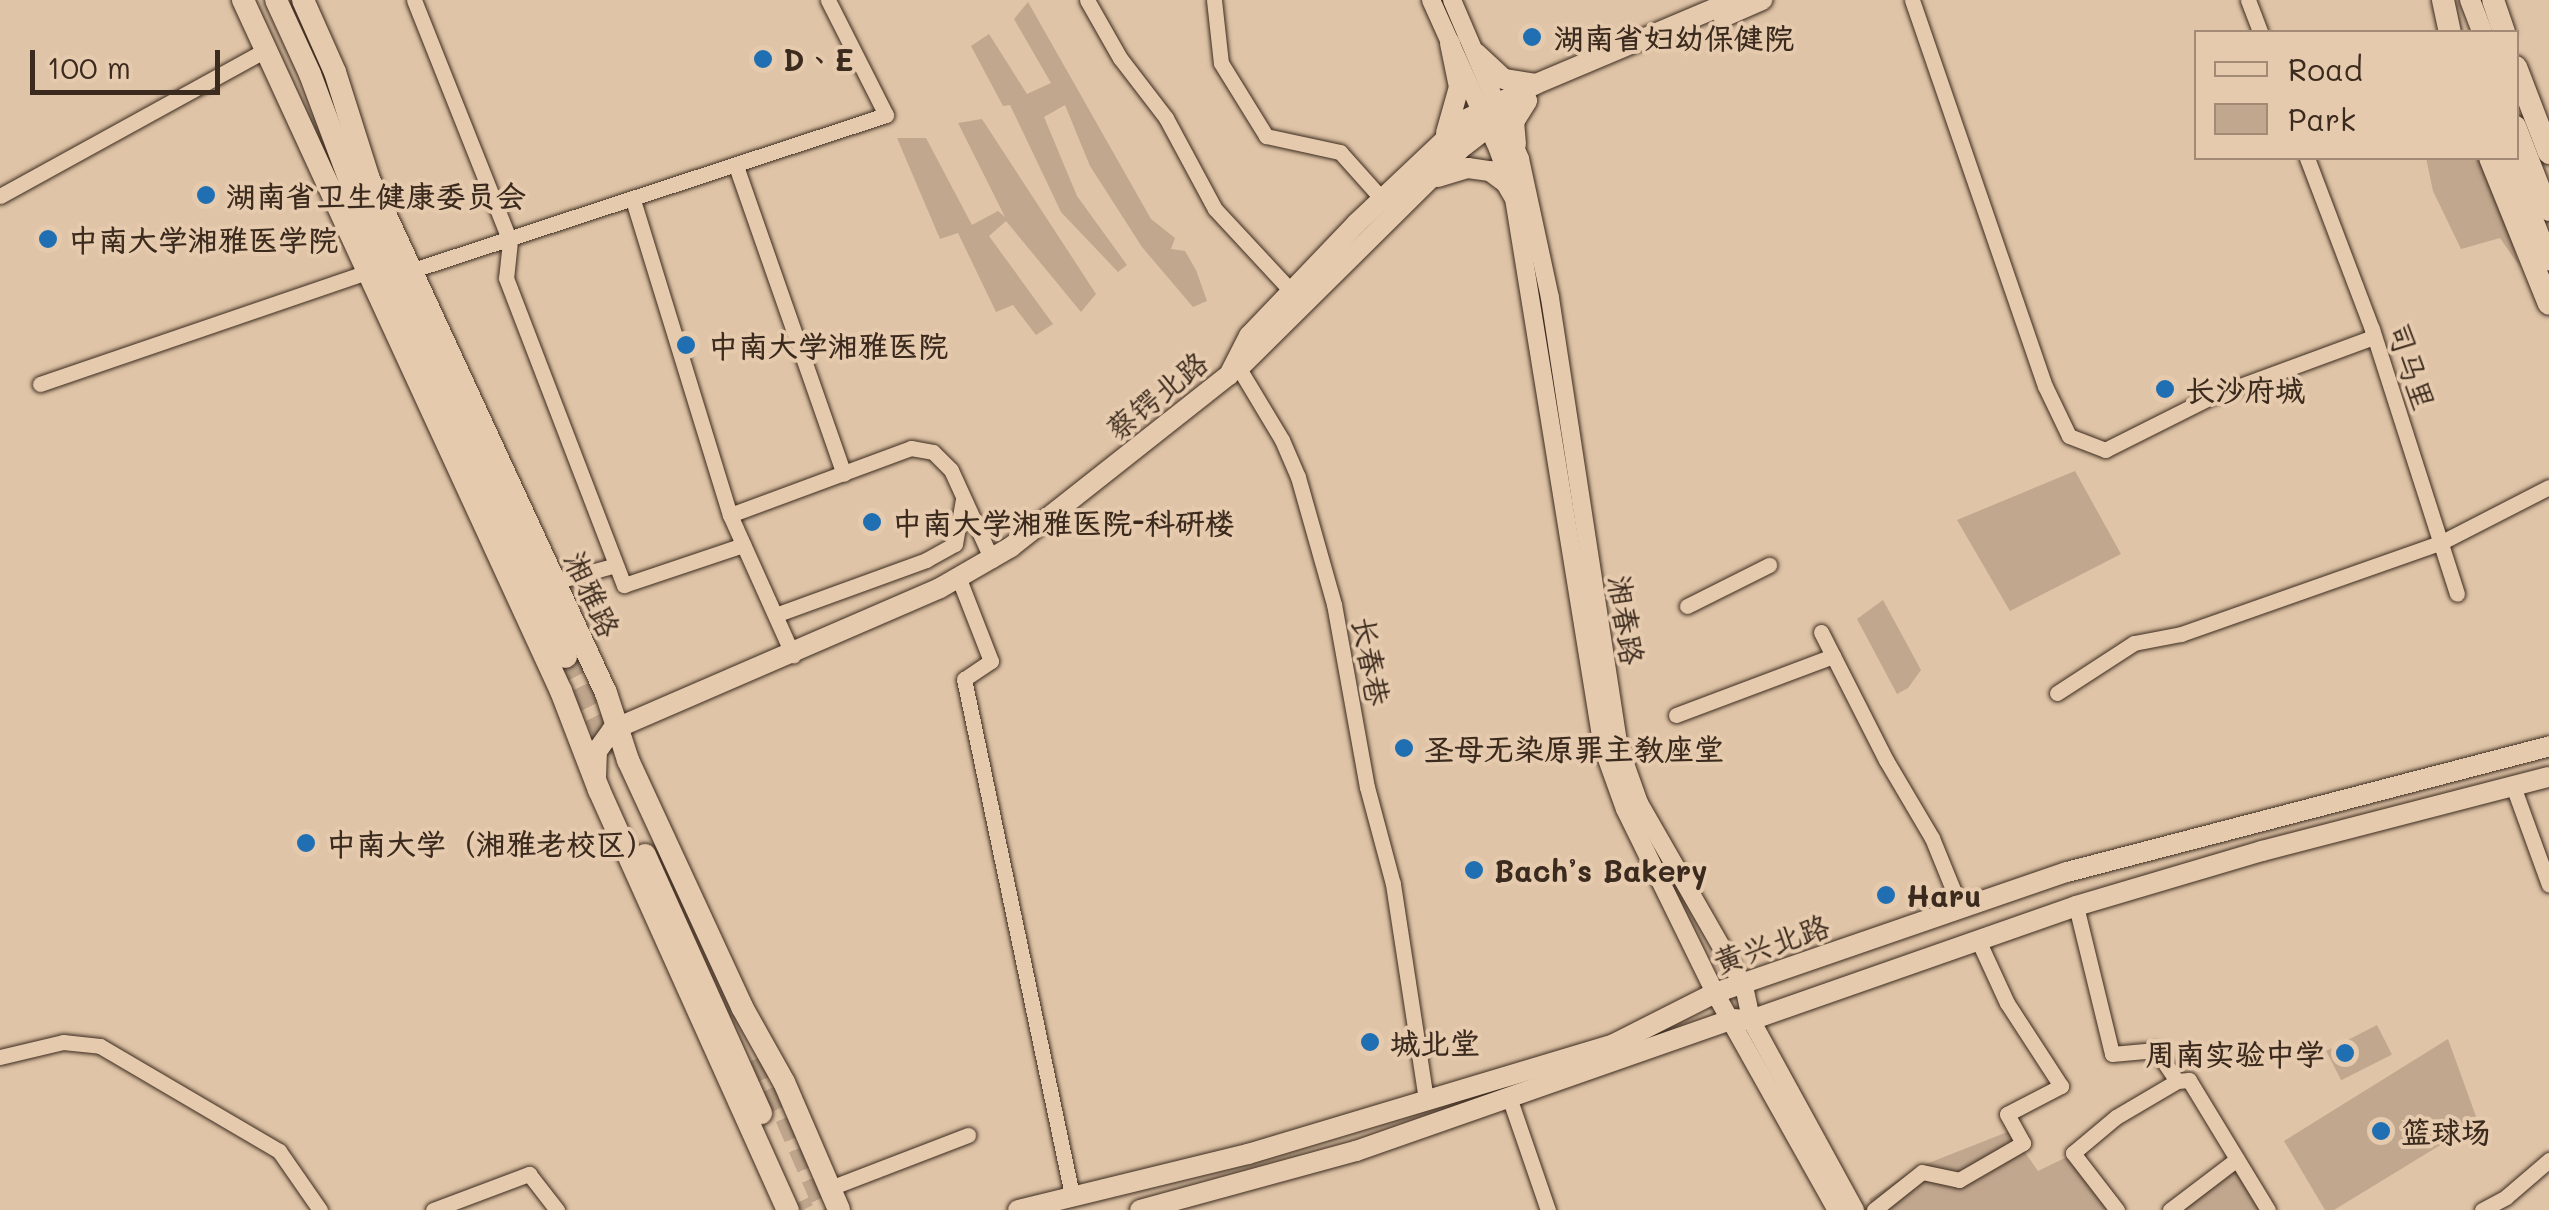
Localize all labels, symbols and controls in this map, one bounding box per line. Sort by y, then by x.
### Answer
place label: 湖南省妇幼保健院 [1554,19,1794,55]
marker: 湖南省妇幼保健院 [1519,24,1545,50]
scale bar [35,30,225,92]
legend [2194,30,2519,160]
place label: D、E [783,41,854,77]
text: 100 m [47,47,131,87]
marker: D、E [752,48,774,70]
text: Road [2288,49,2363,89]
text: Park [2288,99,2356,139]
place label: 湖南省卫生健康委员会 [226,177,526,213]
marker: 湖南省卫生健康委员会 [195,184,217,206]
place label: 中南大学湘雅医学院 [68,221,338,257]
marker: 中南大学湘雅医学院 [37,228,59,250]
street label: 司马里 [2381,318,2443,414]
place label: 中南大学湘雅医院 [708,327,948,363]
marker: 中南大学湘雅医院 [673,332,699,358]
street label: 蔡锷北路 [1098,343,1214,447]
place label: 长沙府城 [2185,371,2305,407]
marker: 长沙府城 [2154,378,2176,400]
place label: 中南大学湘雅医院-科研楼 [892,504,1235,540]
marker: 中南大学湘雅医院-科研楼 [861,511,883,533]
street label: 湘雅路 [558,546,628,642]
street label: 湘春路 [1602,573,1652,667]
street label: 长春巷 [1346,614,1398,708]
place label: 圣母无染原罪主教座堂 [1424,730,1724,766]
marker: 圣母无染原罪主教座堂 [1393,737,1415,759]
place label: 中南大学（湘雅老校区） [326,825,656,861]
marker: 中南大学（湘雅老校区） [295,832,317,854]
place label: Bach’s Bakery [1494,852,1707,888]
marker: Bach’s Bakery [1463,859,1485,881]
place label: Haru [1906,877,1981,913]
marker: Haru [1875,884,1897,906]
street label: 黄兴北路 [1708,906,1834,980]
place label: 城北堂 [1390,1024,1480,1060]
marker: 城北堂 [1359,1031,1381,1053]
place label: 周南实验中学 [2145,1035,2325,1071]
marker: 周南实验中学 [2334,1042,2356,1064]
place label: 篮球场 [2401,1113,2491,1149]
marker: 篮球场 [2370,1120,2392,1142]

